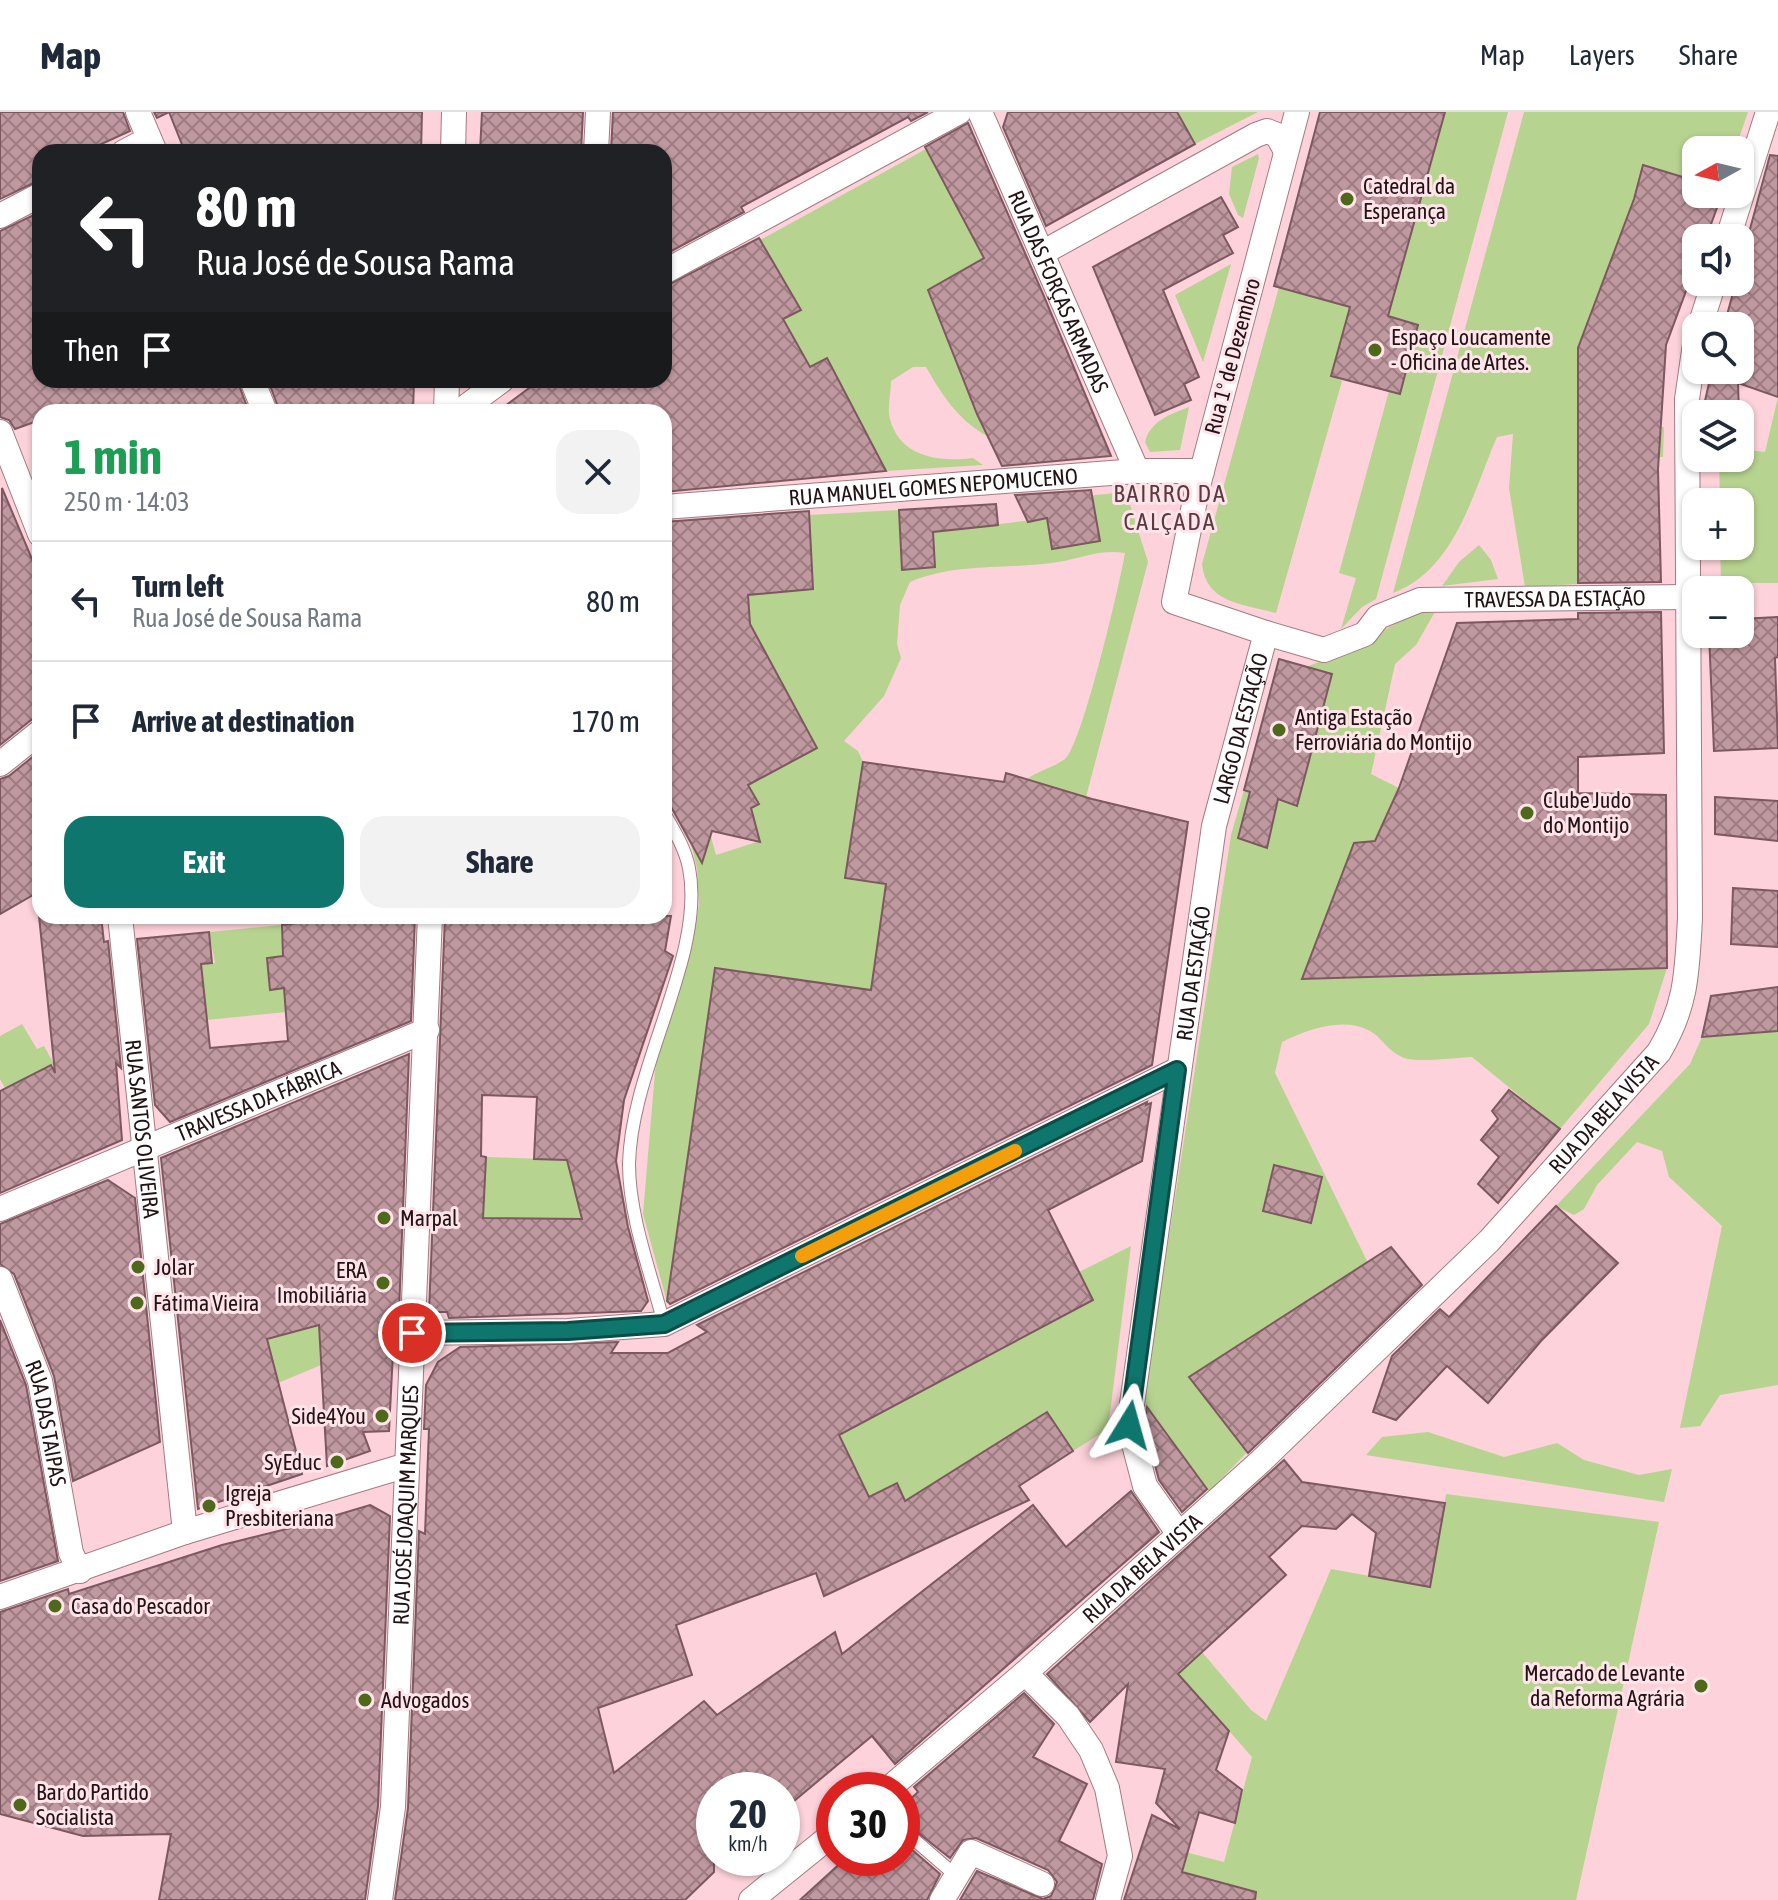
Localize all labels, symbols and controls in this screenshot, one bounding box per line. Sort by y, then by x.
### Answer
text: Map [40,34,101,77]
text: Map [1480,39,1525,71]
text: Layers [1569,39,1635,71]
text: Share [1679,39,1738,71]
north arrow [1682,136,1754,208]
map controls [1682,136,1754,648]
place label: Catedral da Esperança [1363,173,1455,224]
text: 80 m [196,175,297,239]
icon: left [64,176,168,280]
street label: RUA DAS FORÇAS ARMADAS [1003,186,1114,397]
marker: Catedral da Esperança [1338,190,1356,208]
button: sound [1682,224,1754,296]
text: Rua José de Sousa Rama [196,241,515,283]
street label: Rua 1º de Dezembro [1199,275,1265,437]
button: search [1682,312,1754,384]
place label: Espaço Loucamente - Oficina de Artes. [1391,324,1551,375]
icon: arrive [135,328,179,372]
text: Then [64,333,119,367]
marker: Espaço Loucamente - Oficina de Artes. [1366,341,1384,359]
button: layers [1682,400,1754,472]
text: 1 min [64,429,162,484]
button: close [556,430,640,514]
street label: RUA MANUEL GOMES NEPOMUCENO [788,463,1079,510]
district label: BAIRRO DA CALÇADA [1113,480,1227,535]
text: 250 m · 14:03 [64,487,190,517]
button: + [1682,488,1754,560]
text: Turn left [132,569,224,603]
button: − [1682,576,1754,648]
icon: left [64,579,108,623]
text: 80 m [586,584,640,618]
street label: TRAVESSA DA ESTAÇÃO [1464,584,1646,613]
text: Rua José de Sousa Rama [132,603,362,633]
street label: LARGO DA ESTAÇÃO [1208,650,1273,807]
icon: arrive [64,699,108,743]
text: Arrive at destination [132,704,354,738]
text: 170 m [572,704,640,738]
place label: Antiga Estação Ferroviária do Montijo [1295,704,1472,755]
marker: Antiga Estação Ferroviária do Montijo [1270,721,1288,739]
place label: Clube Judo do Montijo [1543,787,1631,838]
marker: Clube Judo do Montijo [1518,804,1536,822]
button: Exit [64,816,344,908]
button: Share [360,816,640,908]
street label: RUA DA ESTAÇÃO [1171,904,1215,1042]
street label: RUA SANTOS OLIVEIRA [120,1038,165,1220]
street label: RUA DA BELA VISTA [1543,1049,1664,1179]
street label: TRAVESSA DA FÁBRICA [172,1055,345,1147]
place label: Marpal [400,1205,458,1231]
marker: Marpal [375,1209,393,1227]
place label: Jolar [154,1254,194,1280]
place label: ERA Imobiliária [277,1257,367,1308]
marker: Jolar [129,1258,147,1276]
marker: ERA Imobiliária [374,1274,392,1292]
place label: Fátima Vieira [153,1290,259,1316]
marker: Fátima Vieira [128,1294,146,1312]
pin [378,1299,446,1367]
icon: arrive [390,1311,434,1355]
street label: RUA DAS TAIPAS [20,1356,72,1488]
position arrow [1087,1383,1171,1467]
street label: RUA JOSÉ JOAQUIM MARQUES [388,1385,424,1626]
place label: Side4You [292,1403,366,1429]
marker: Side4You [373,1407,391,1425]
place label: SyEduc [264,1449,322,1475]
marker: SyEduc [328,1453,346,1471]
place label: Igreja Presbiteriana [225,1480,334,1531]
marker: Igreja Presbiteriana [200,1497,218,1515]
street label: RUA DA BELA VISTA [1077,1508,1207,1628]
place label: Casa do Pescador [71,1593,210,1619]
marker: Casa do Pescador [46,1597,64,1615]
place label: Mercado de Levante da Reforma Agrária [1524,1660,1685,1711]
marker: Mercado de Levante da Reforma Agrária [1692,1677,1710,1695]
place label: Advogados [381,1687,469,1713]
marker: Advogados [356,1691,374,1709]
speed limit sign: 30 [816,1772,920,1876]
place label: Bar do Partido Socialista [36,1779,149,1830]
text: 20 [729,1791,767,1836]
marker: Bar do Partido Socialista [11,1796,29,1814]
text: km/h [728,1832,768,1855]

